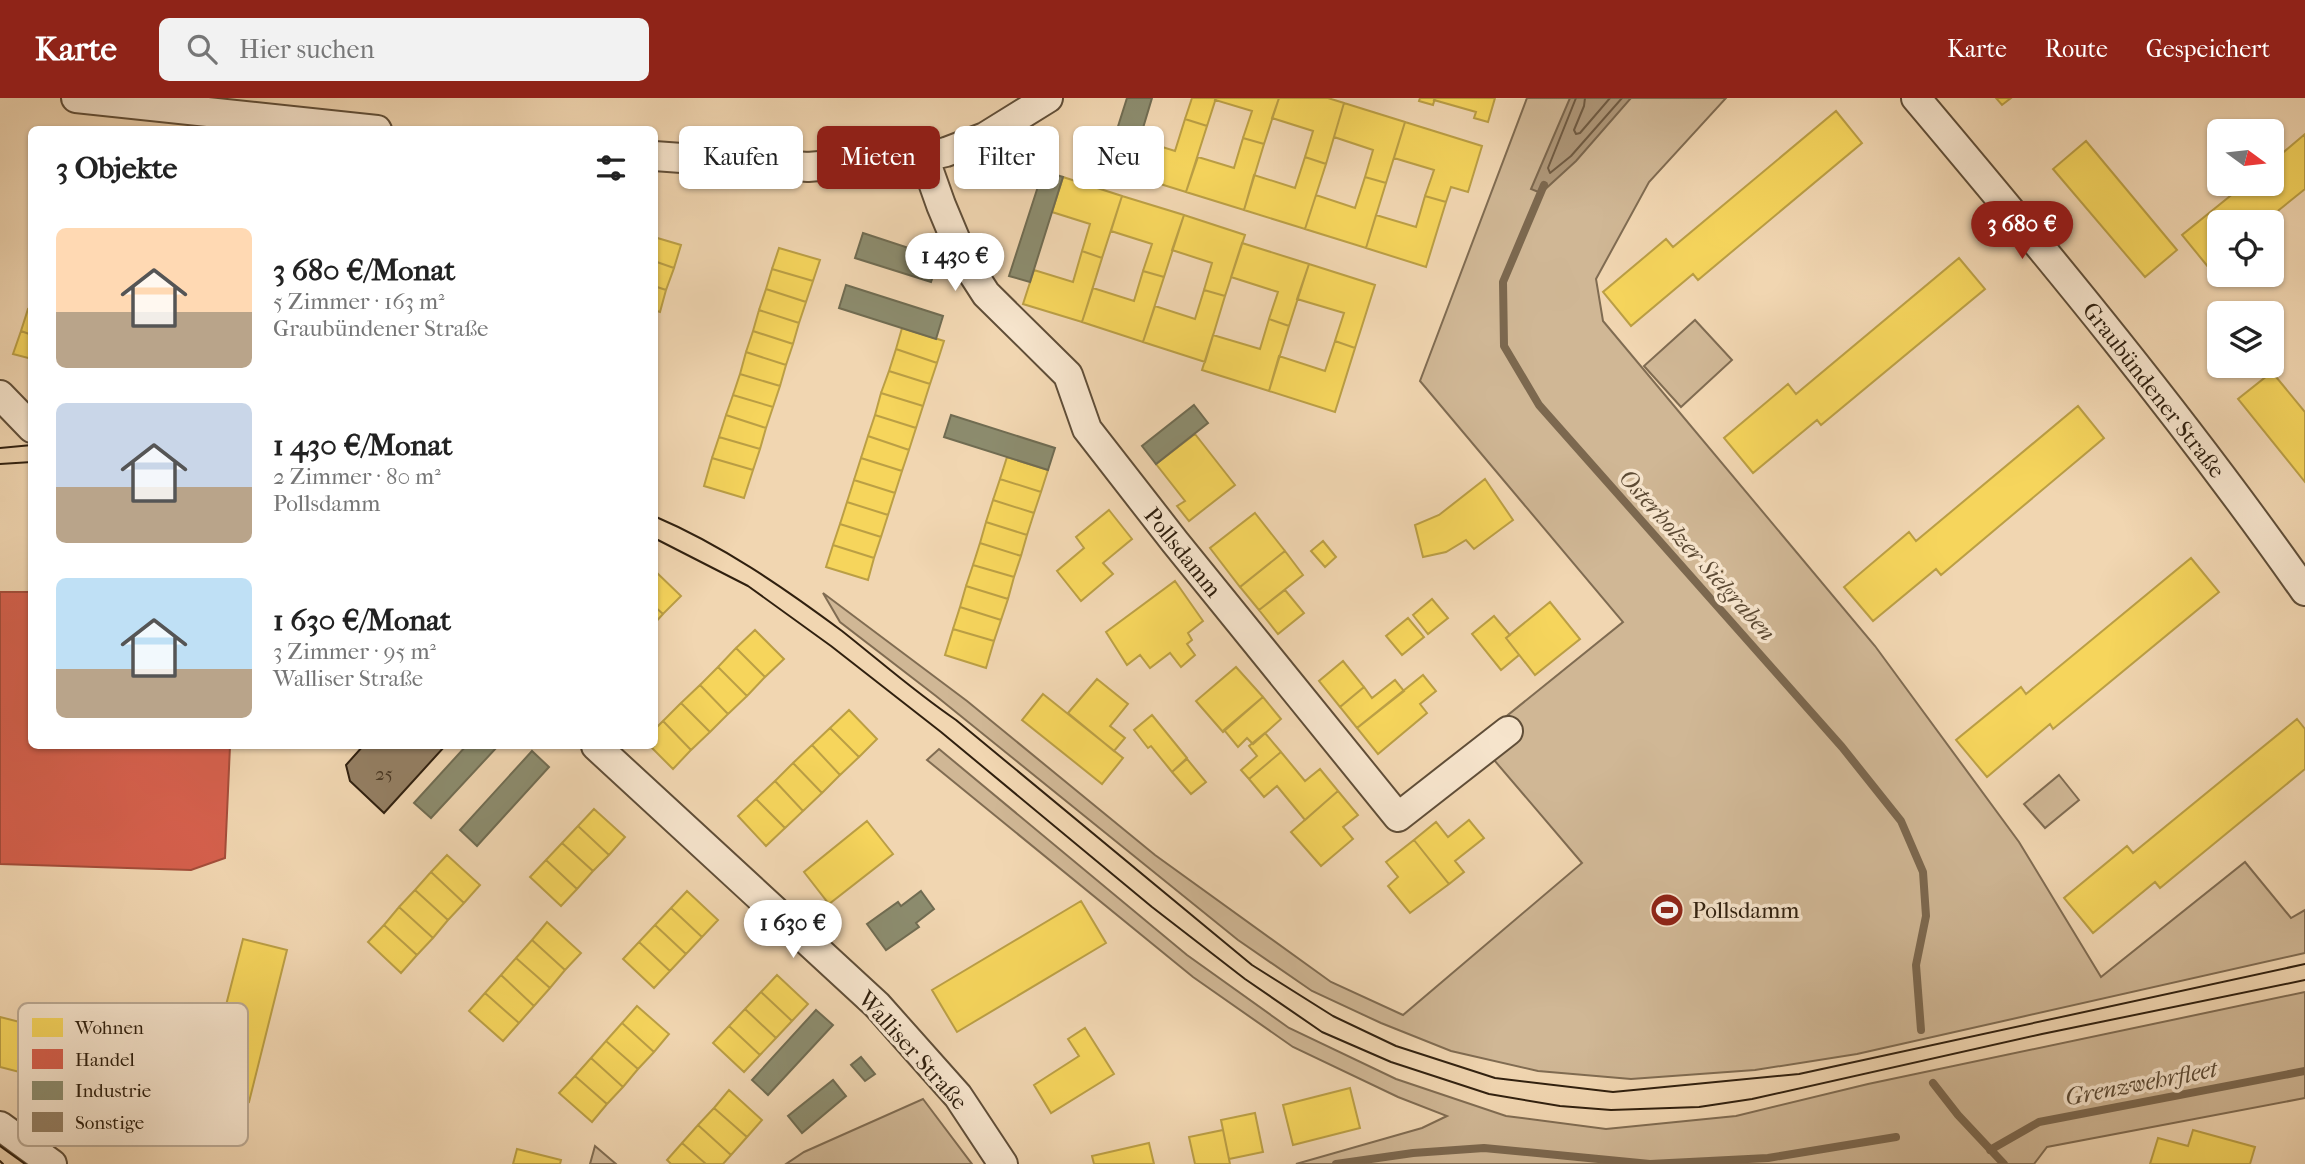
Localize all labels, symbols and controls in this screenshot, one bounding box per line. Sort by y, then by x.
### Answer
search box [159,18,649,81]
text: Karte [35,30,117,69]
icon: search [183,30,221,68]
text: Hier suchen [239,34,375,65]
text: Karte [1947,35,2007,63]
text: Route [2045,35,2108,63]
text: Gespeichert [2146,35,2270,63]
north arrow [2207,119,2284,196]
map controls [2207,119,2284,378]
chip: Kaufen [679,126,803,189]
chip: Mieten [817,126,940,189]
chip: Filter [954,126,1059,189]
chip: Neu [1073,126,1164,189]
icon: filters [592,149,630,187]
text: 3 Objekte [56,151,177,186]
pin: 3 680 € [1957,202,2087,261]
text: 3 680 € [1987,210,2057,237]
button: locate [2207,210,2284,287]
pin: 1 430 € [890,234,1020,293]
text: 1 430 € [921,242,989,269]
text: 3 680 €/Monat [273,253,455,288]
icon: home [112,256,196,340]
text: 5 Zimmer · 163 m² [273,288,445,315]
street label: Graubündener Straße [2077,297,2231,483]
button: layers [2207,301,2284,378]
text: Graubündener Straße [273,315,488,342]
text: 1 430 €/Monat [273,428,452,463]
icon: home [112,431,196,515]
text: 2 Zimmer · 80 m² [273,463,441,490]
water label: Osterholzer Sielgraben [1613,464,1781,646]
text: Pollsdamm [273,490,380,517]
street label: Pollsdamm [1138,502,1227,603]
text: 1 630 €/Monat [273,603,451,638]
icon: home [112,606,196,690]
text: 3 Zimmer · 95 m² [273,638,436,665]
text: Walliser Straße [273,665,423,692]
house number: 25 [375,763,393,785]
sports icon: Pollsdamm [1648,891,1686,929]
place label: Pollsdamm [1692,897,1799,924]
pin: 1 630 € [728,900,858,960]
text: 1 630 € [760,909,826,936]
street label: Walliser Straße [852,985,973,1115]
legend [18,1003,248,1146]
text: Wohnen [74,1017,144,1039]
text: Handel [75,1049,135,1071]
water label: Grenzwehrfleet [2063,1054,2221,1111]
text: Industrie [75,1080,151,1102]
text: Sonstige [75,1112,144,1134]

